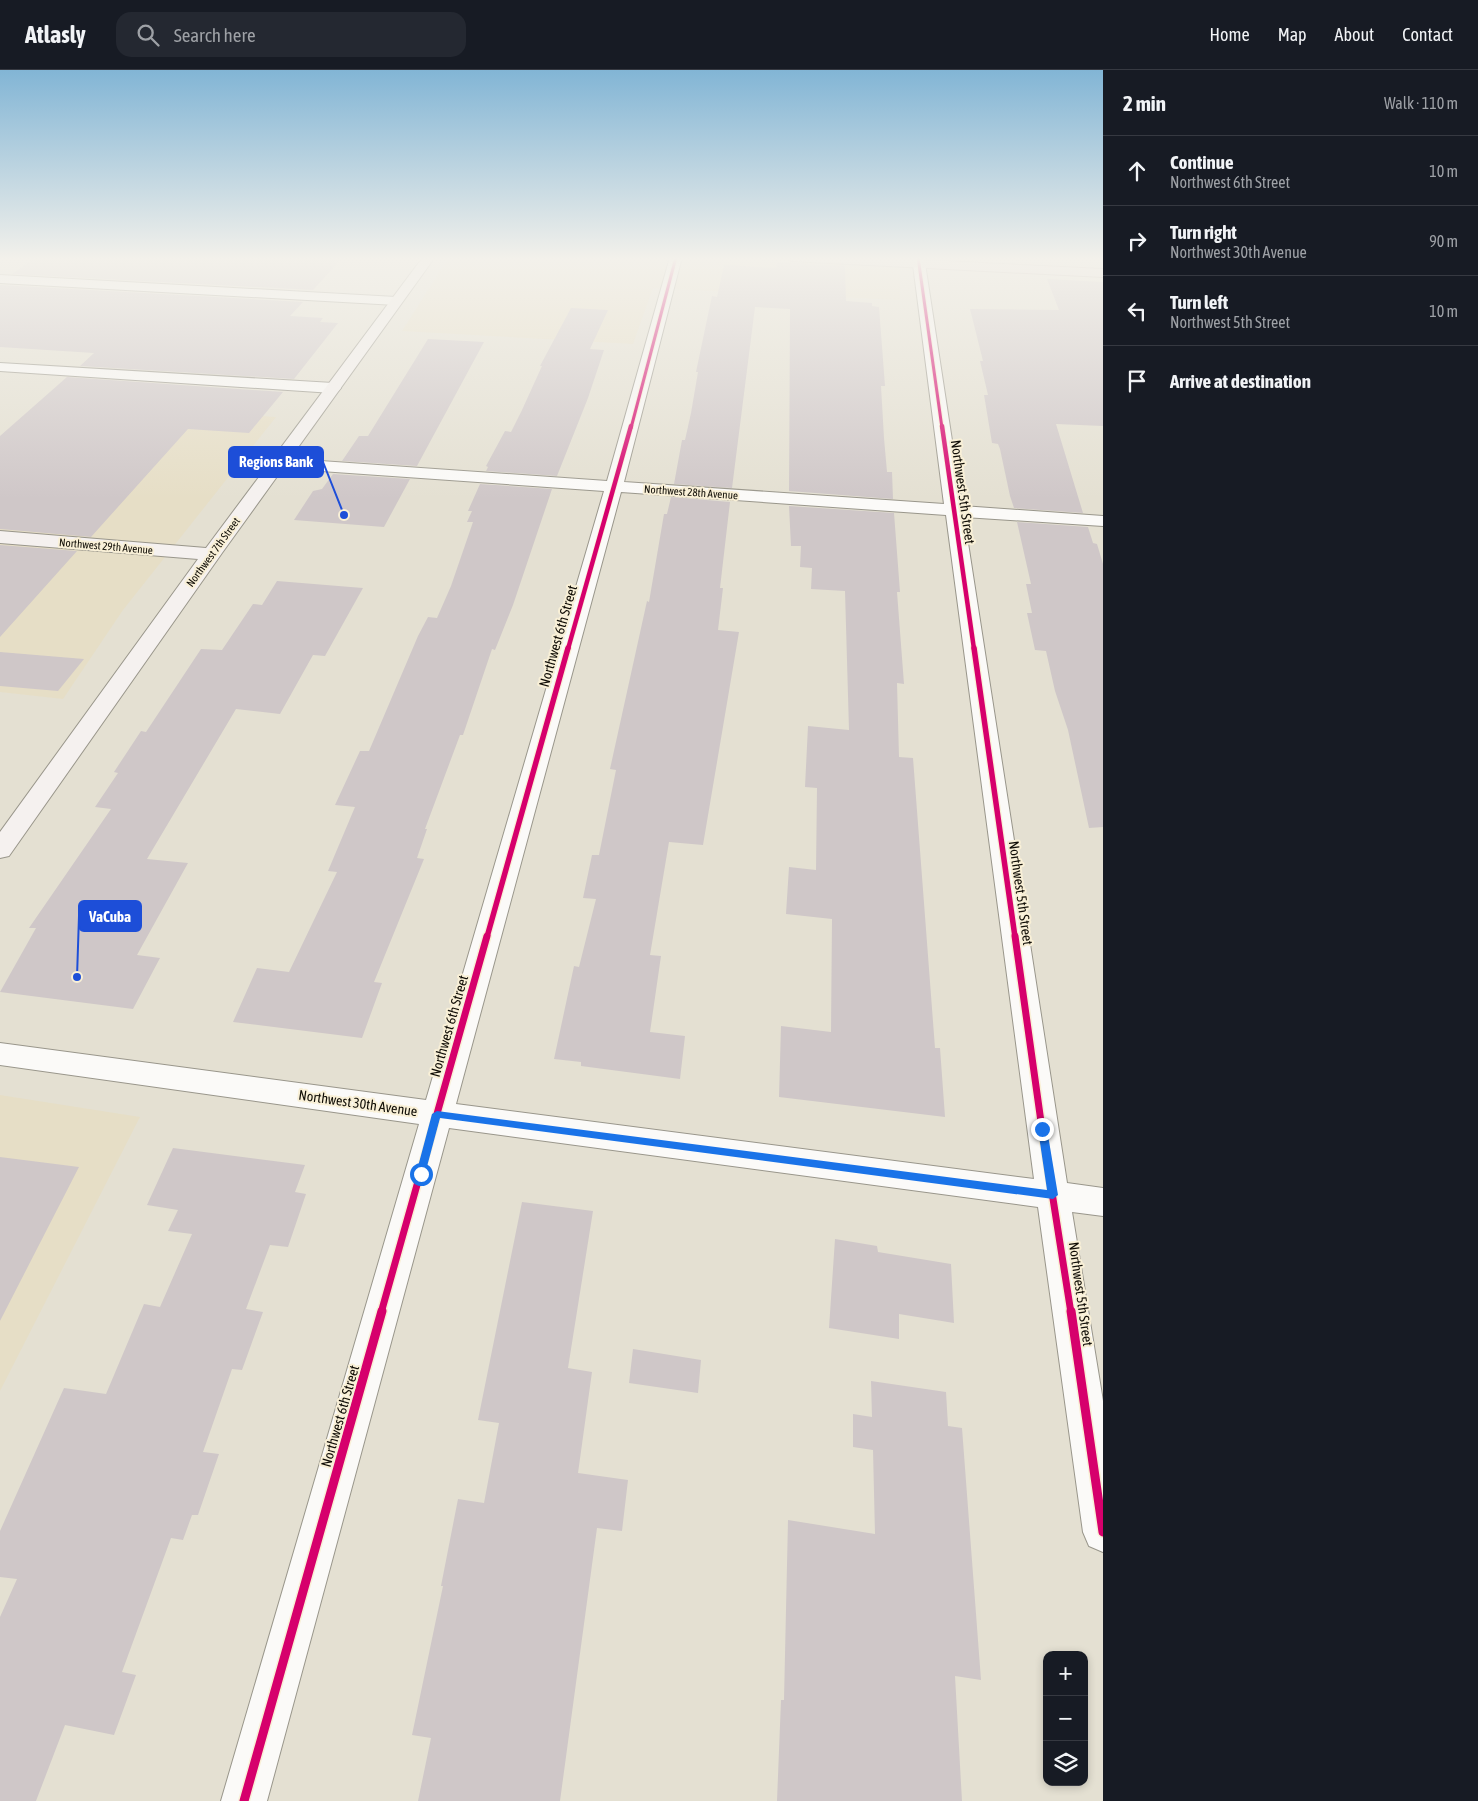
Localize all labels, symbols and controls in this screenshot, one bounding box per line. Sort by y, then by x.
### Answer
search box [116,12,466,57]
text: Atlasly [25,21,86,48]
icon: search [134,21,162,49]
text: Search here [174,24,256,46]
text: Home [1210,24,1250,45]
text: Map [1278,24,1307,45]
text: About [1335,24,1374,45]
text: Contact [1402,24,1453,45]
text: 2 min [1123,91,1166,115]
text: Walk · 110 m [1384,94,1458,112]
text: Continue [1170,151,1234,173]
icon: ahead [1123,157,1151,185]
text: 10 m [1429,162,1458,180]
text: Northwest 6th Street [1170,173,1290,191]
text: Turn right [1170,221,1237,243]
icon: right [1123,227,1151,255]
text: 90 m [1429,232,1458,250]
text: Northwest 30th Avenue [1170,243,1307,261]
text: Turn left [1170,291,1228,313]
icon: left [1123,297,1151,325]
text: 10 m [1429,302,1458,320]
text: Northwest 5th Street [1170,313,1290,331]
icon: arrive [1123,367,1151,395]
text: Arrive at destination [1170,370,1311,392]
street label: Northwest 5th Street [948,439,978,545]
callout: Regions Bank [229,447,323,477]
text: Regions Bank [239,453,313,470]
street label: Northwest 28th Avenue [644,483,738,501]
street label: Northwest 7th Street [184,515,242,589]
street label: Northwest 29th Avenue [59,536,153,556]
street label: Northwest 6th Street [536,583,580,689]
street label: Northwest 5th Street [1006,840,1036,946]
callout: VaCuba [79,901,141,931]
text: VaCuba [88,908,131,925]
street label: Northwest 6th Street [427,973,471,1079]
street label: Northwest 30th Avenue [298,1087,418,1119]
route end [1031,1118,1054,1141]
route start [410,1163,433,1186]
street label: Northwest 5th Street [1066,1241,1096,1347]
street label: Northwest 6th Street [318,1363,362,1469]
map controls [1043,1651,1088,1786]
button: + [1043,1651,1088,1696]
button: − [1043,1696,1088,1741]
button: layers [1043,1741,1088,1786]

